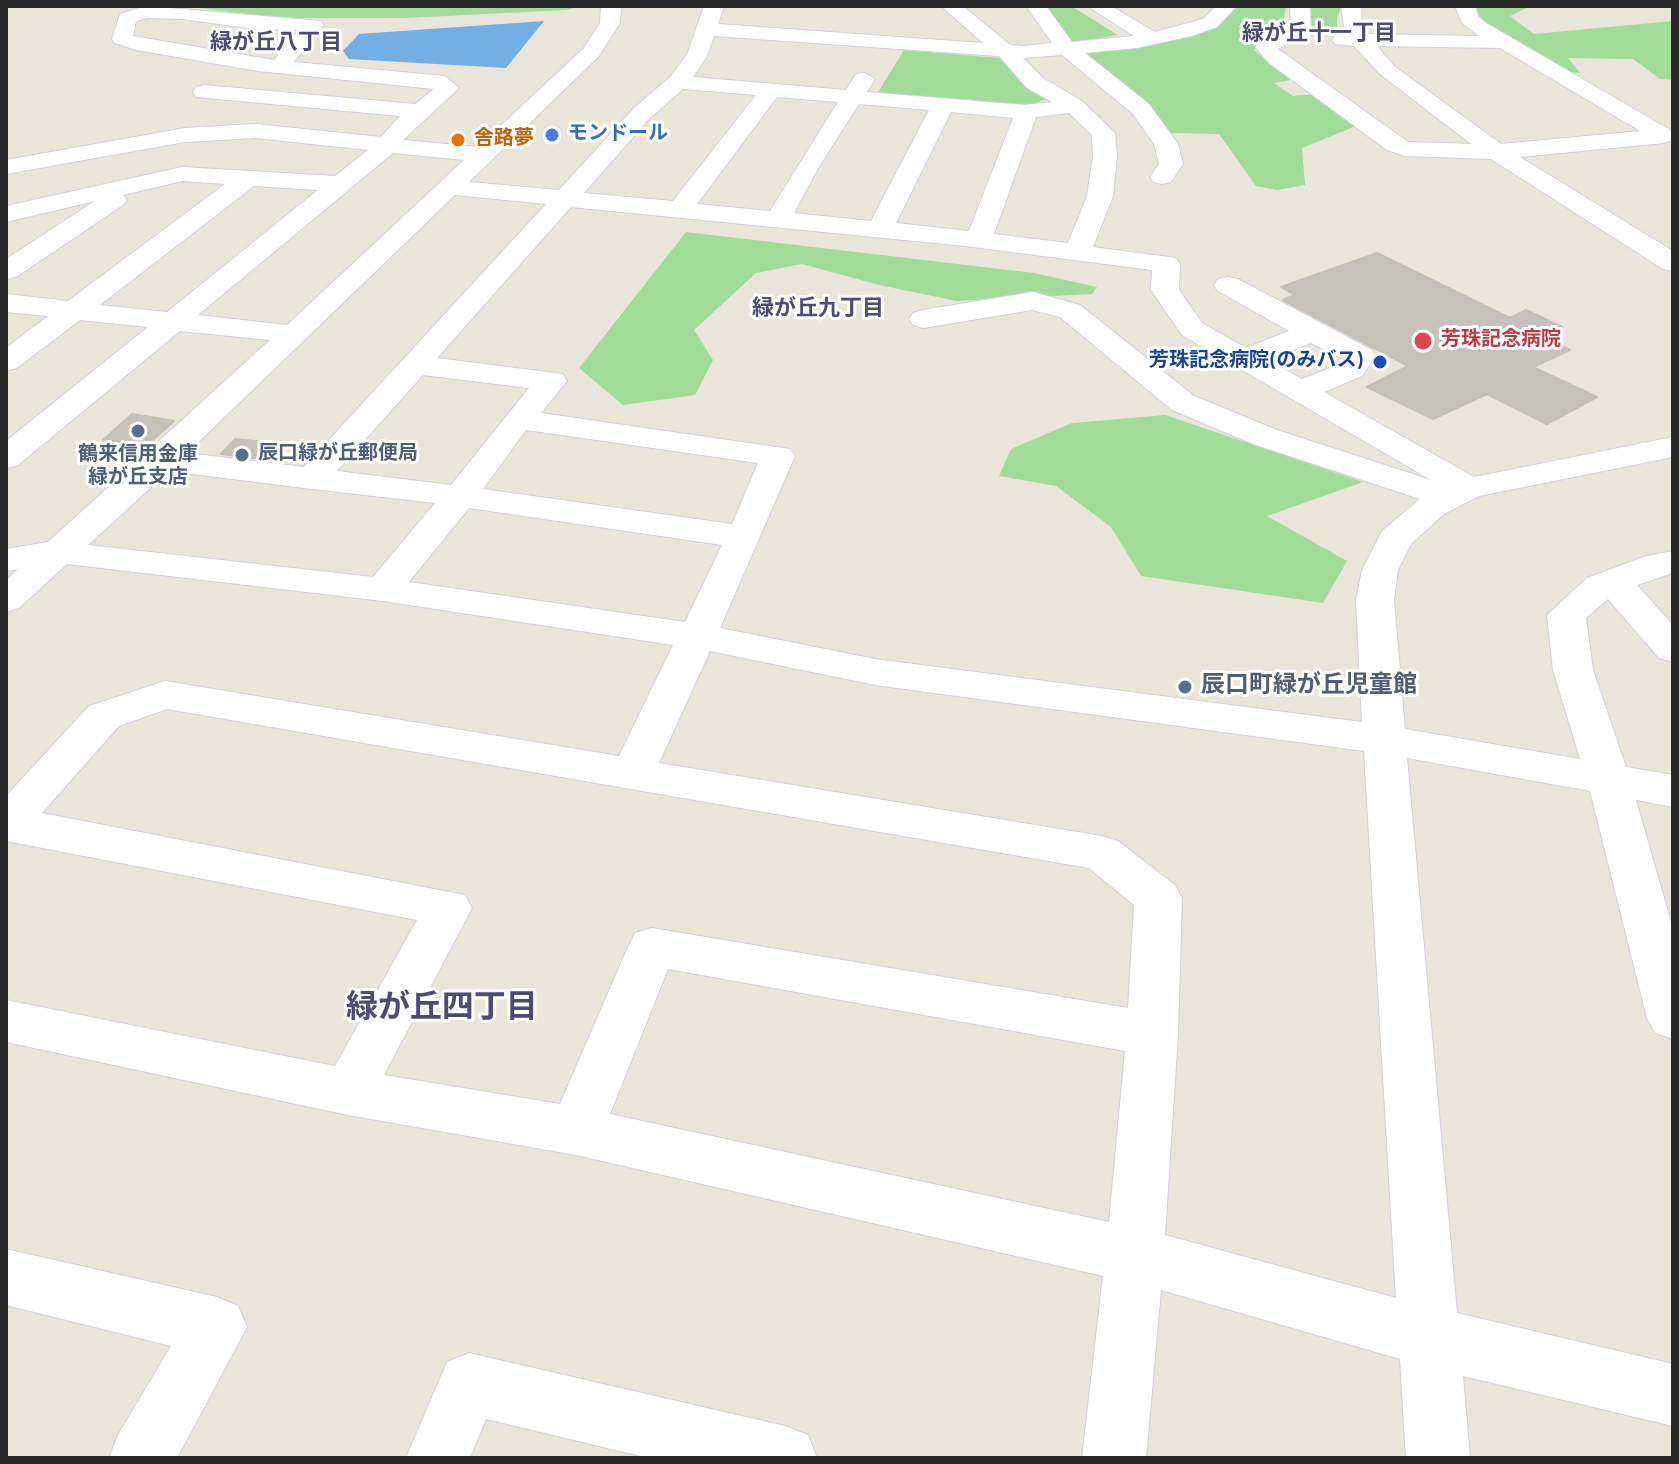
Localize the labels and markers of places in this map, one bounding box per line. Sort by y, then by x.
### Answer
place label: モンドール [568,123,668,147]
marker: モンドール [543,126,561,144]
place label: 舎路夢 [474,128,534,152]
marker: 舎路夢 [449,131,467,149]
place label: 芳珠記念病院 [1441,329,1561,353]
marker: 芳珠記念病院 [1412,330,1434,352]
place label: 芳珠記念病院(のみバス) [1149,350,1364,374]
marker: 芳珠記念病院(のみバス) [1371,353,1389,371]
marker: 鶴来信用金庫 緑が丘支店 [129,422,147,440]
place label: 辰口緑が丘郵便局 [258,443,418,467]
place label: 鶴来信用金庫 緑が丘支店 [78,444,198,491]
marker: 辰口緑が丘郵便局 [233,446,251,464]
place label: 辰口町緑が丘児童館 [1201,673,1417,701]
marker: 辰口町緑が丘児童館 [1176,678,1194,696]

